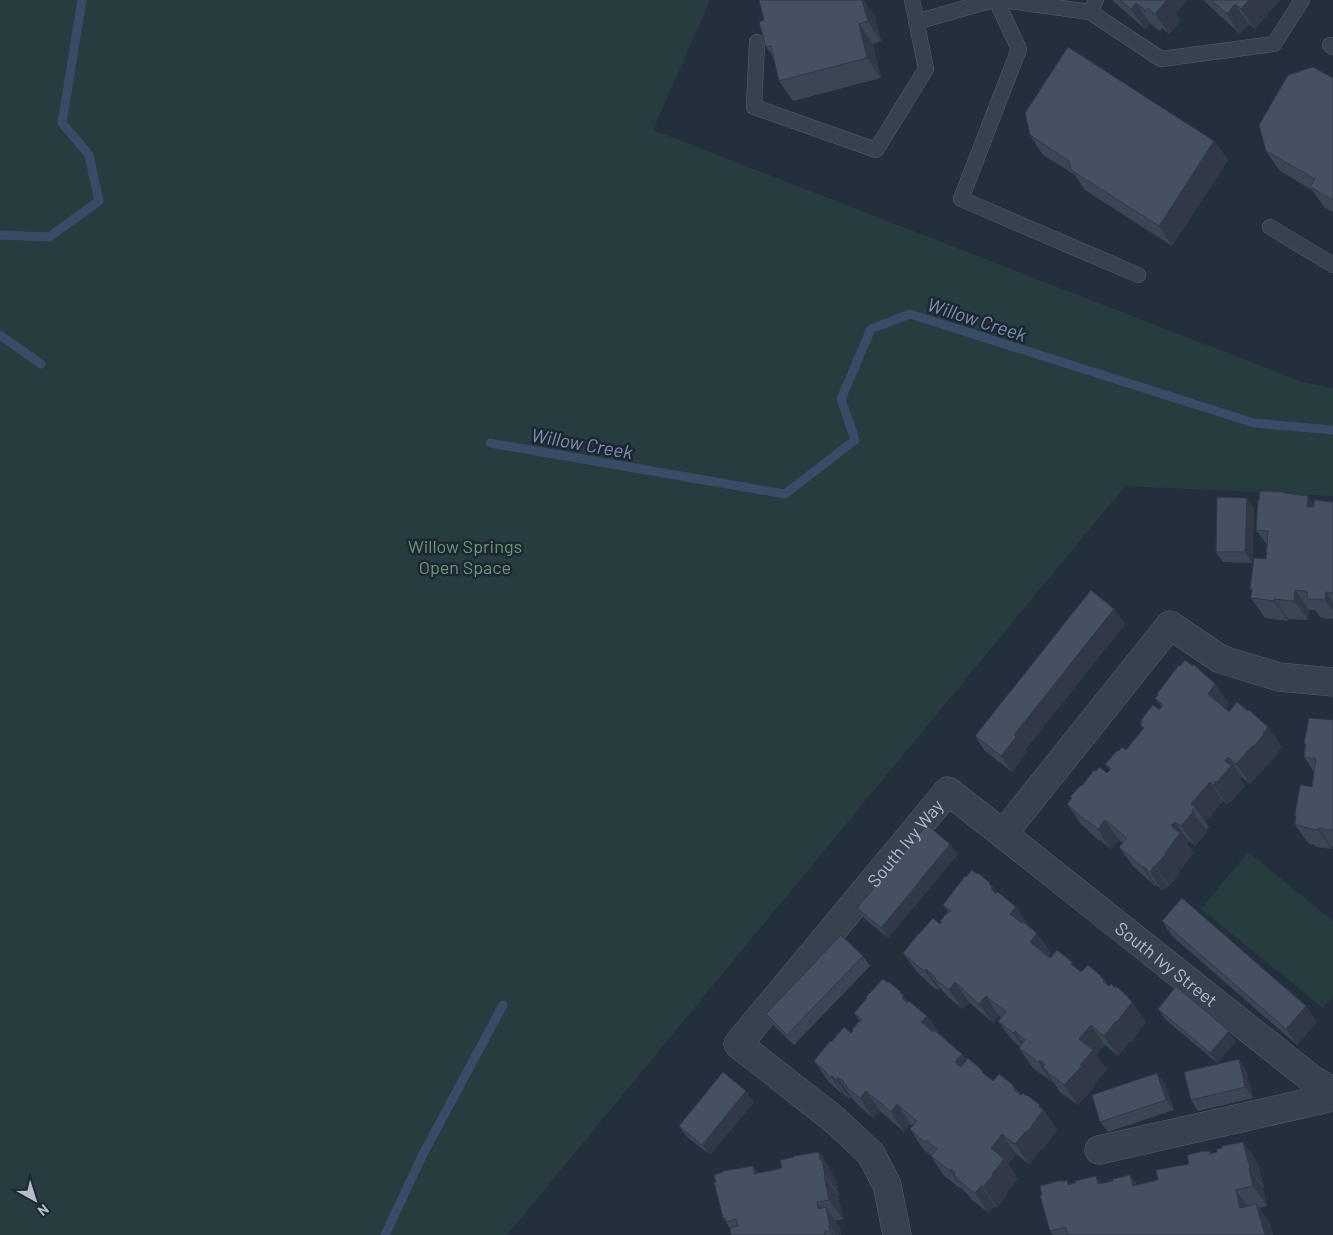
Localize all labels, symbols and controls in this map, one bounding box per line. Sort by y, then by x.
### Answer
water label: Willow Creek [925,292,1030,346]
water label: Willow Creek [529,423,635,463]
park label: Willow Springs Open Space [408,535,522,578]
street label: South Ivy Way [862,795,948,891]
street label: South Ivy Street [1111,917,1222,1011]
north arrow [10,1175,60,1225]
text: N [35,1201,52,1220]

